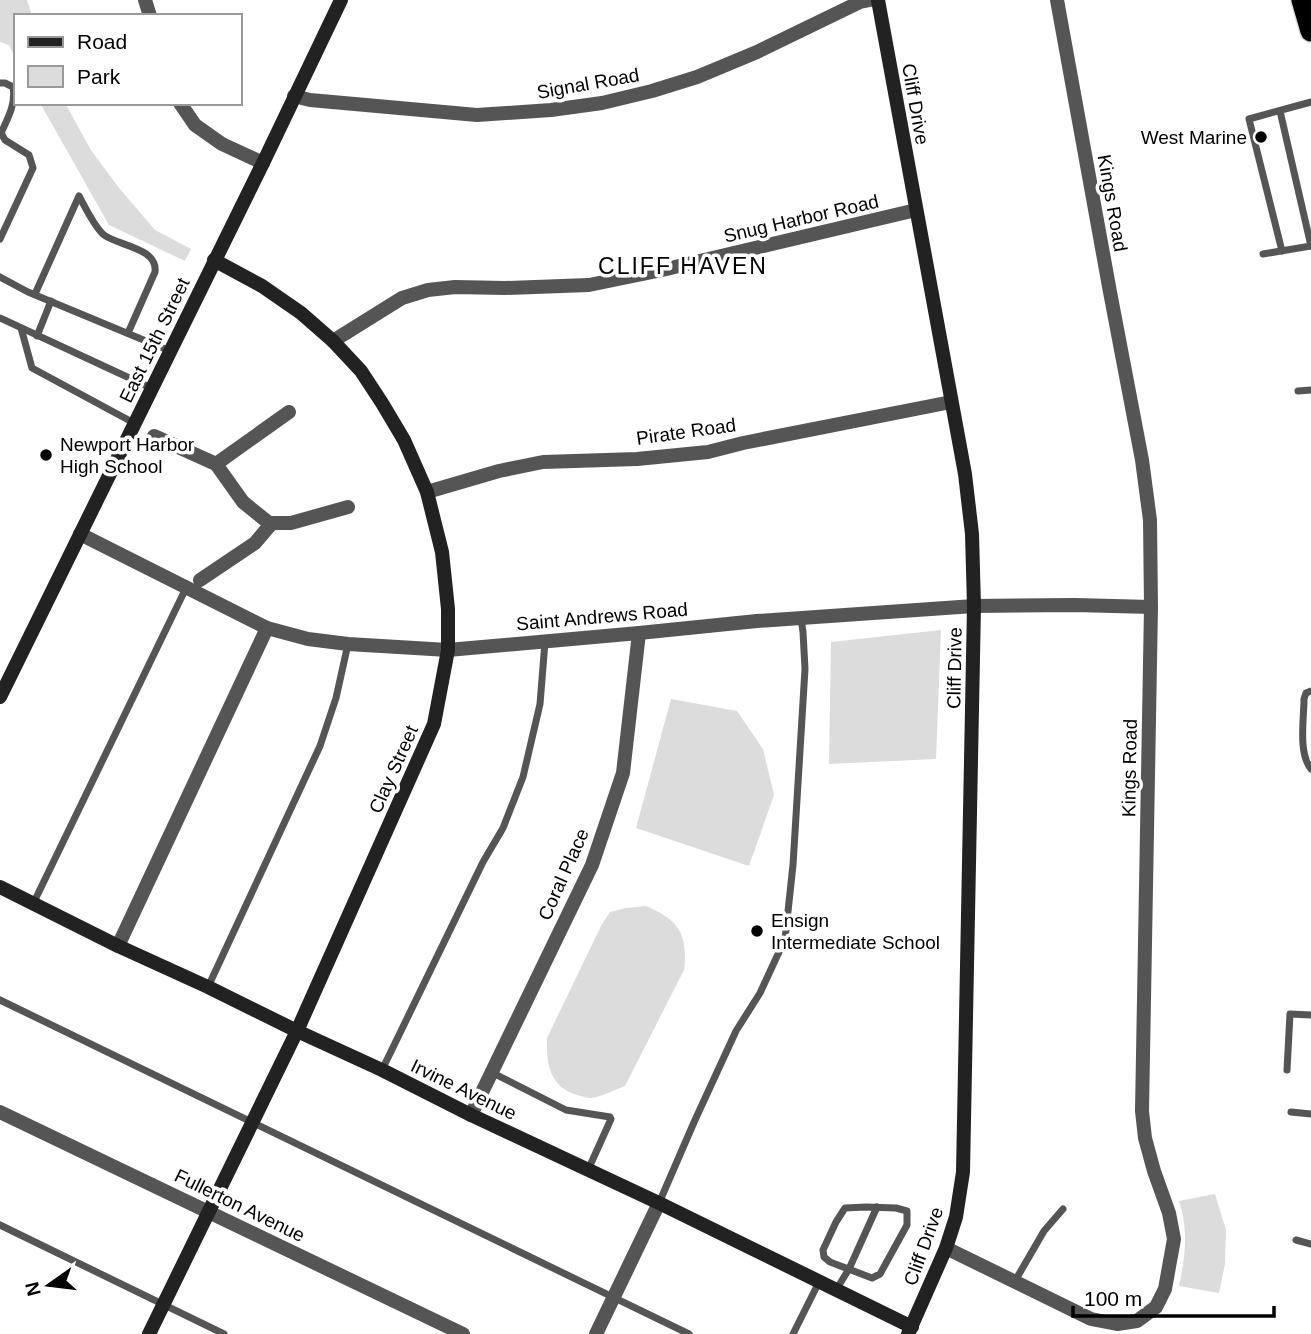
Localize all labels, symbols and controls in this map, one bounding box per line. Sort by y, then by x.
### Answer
legend [14,14,242,105]
text: Road [77,30,127,53]
street label: Cliff Drive [898,62,933,146]
street label: Signal Road [535,64,641,103]
text: Park [77,65,121,88]
place label: West Marine [1141,127,1247,148]
marker: West Marine [1253,129,1269,145]
street label: Kings Road [1094,153,1131,253]
street label: Snug Harbor Road [722,190,881,247]
district label: CLIFF HAVEN [598,253,768,279]
street label: East 15th Street [115,274,194,406]
street label: Pirate Road [635,414,737,449]
place label: Newport Harbor High School [60,434,195,477]
marker: Newport Harbor High School [38,447,54,463]
street label: Saint Andrews Road [515,599,689,634]
street label: Cliff Drive [943,627,966,709]
street label: Kings Road [1118,719,1141,817]
street label: Clay Street [365,721,422,816]
street label: Coral Place [534,825,593,923]
place label: Ensign Intermediate School [771,910,940,953]
marker: Ensign Intermediate School [749,923,765,939]
street label: Irvine Avenue [408,1055,520,1124]
street label: Fullerton Avenue [171,1165,308,1246]
street label: Cliff Drive [900,1204,947,1288]
north arrow [14,1250,84,1320]
scale bar [1073,1274,1274,1318]
text: N [21,1280,45,1298]
text: 100 m [1084,1287,1142,1310]

